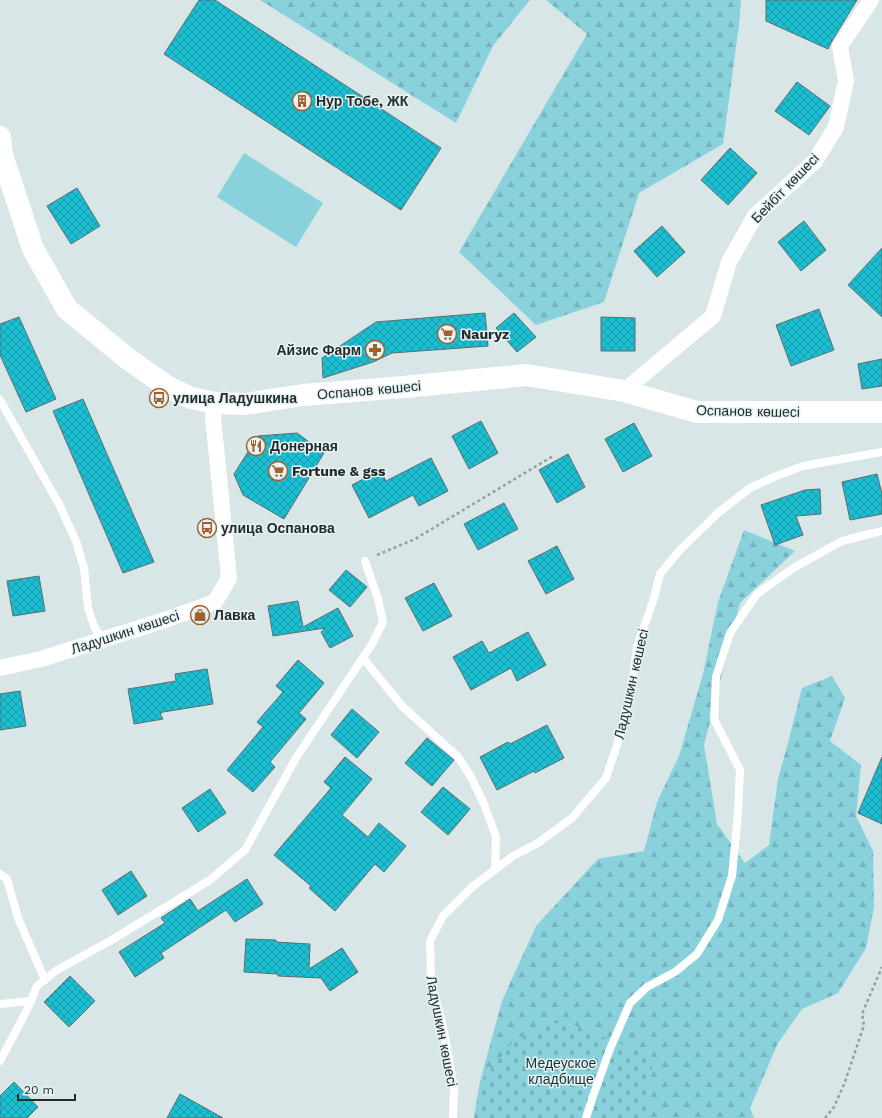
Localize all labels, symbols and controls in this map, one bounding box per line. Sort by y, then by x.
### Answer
building icon: Нур Тобе, ЖК [291,90,313,112]
place label: Нур Тобе, ЖК [316,93,409,109]
street label: Бейбіт көшесі [748,150,822,226]
supermarket icon: Nauryz [436,323,458,345]
place label: Nauryz [461,326,509,342]
pharmacy icon: Айзис Фарм [364,339,386,361]
place label: Айзис Фарм [276,342,361,358]
street label: Оспанов көшесі [316,377,422,403]
bus stop icon: улица Ладушкина [148,387,170,409]
place label: улица Ладушкина [173,390,297,406]
street label: Оспанов көшесі [696,402,800,420]
restaurant icon: Донерная [245,435,267,457]
place label: Донерная [270,438,338,454]
supermarket icon: Fortune & gss [267,460,289,482]
place label: Fortune & gss [292,463,386,479]
bus stop icon: улица Оспанова [196,517,218,539]
place label: улица Оспанова [221,520,335,536]
shop icon: Лавка [189,604,211,626]
street label: Ладушкин көшесі [69,607,181,657]
place label: Лавка [214,607,256,623]
street label: Ладушкин көшесі [611,627,651,741]
street label: Ладушкин көшесі [423,974,461,1088]
park label: Медеуское кладбище [526,1055,597,1087]
scale bar [18,1076,75,1102]
text: 20 m [24,1083,54,1097]

